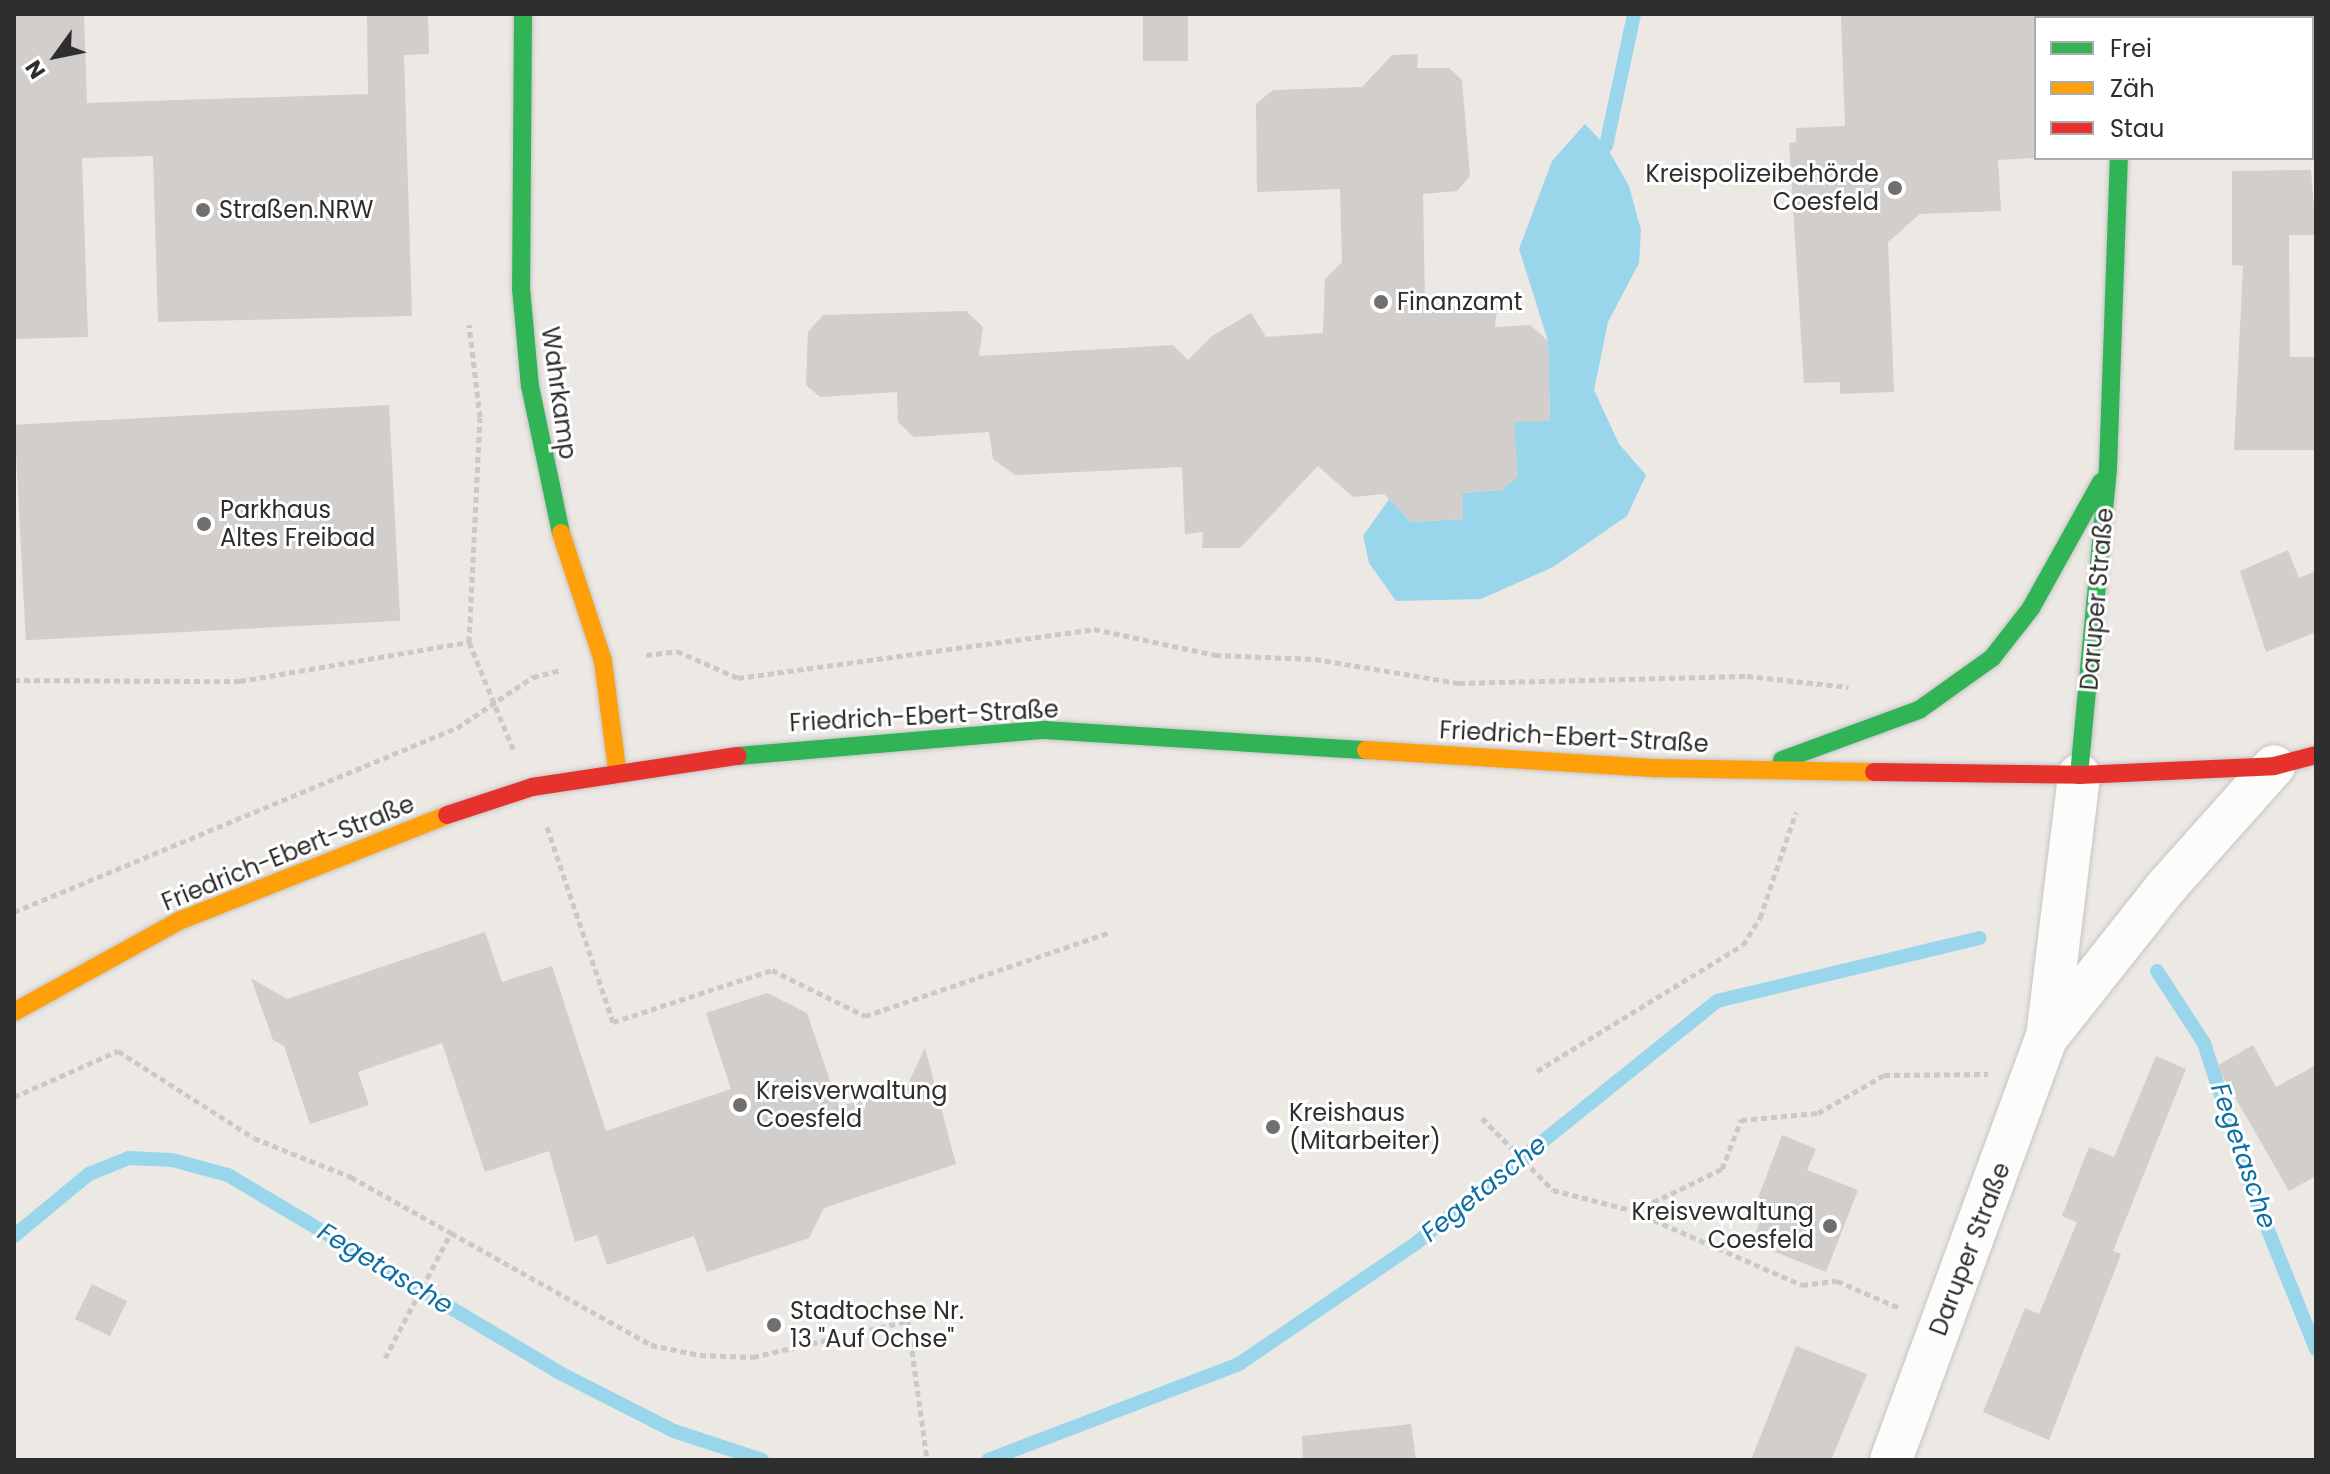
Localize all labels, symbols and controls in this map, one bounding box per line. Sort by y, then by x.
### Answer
north arrow [16,16,96,96]
legend [2034,16,2314,160]
text: Frei [2110,32,2152,65]
text: N [18,54,53,85]
text: Zäh [2110,72,2155,105]
text: Stau [2110,112,2164,145]
place label: Kreispolizeibehörde Coesfeld [1645,160,1879,216]
marker: Kreispolizeibehörde Coesfeld [1886,179,1904,197]
place label: Straßen.NRW [219,196,374,224]
marker: Straßen.NRW [194,201,212,219]
place label: Finanzamt [1397,288,1523,316]
marker: Finanzamt [1372,293,1390,311]
street label: Wahrkamp [535,325,583,461]
place label: Parkhaus Altes Freibad [220,496,375,552]
street label: Daruper Straße [2075,506,2119,692]
marker: Parkhaus Altes Freibad [195,515,213,533]
street label: Friedrich-Ebert-Straße [789,695,1059,737]
street label: Friedrich-Ebert-Straße [1439,716,1709,758]
street label: Friedrich-Ebert-Straße [158,789,418,917]
place label: Kreisverwaltung Coesfeld [756,1077,947,1133]
water label: Fegetasche [2203,1079,2283,1233]
marker: Kreisverwaltung Coesfeld [731,1096,749,1114]
place label: Kreishaus (Mitarbeiter) [1289,1099,1441,1155]
marker: Kreishaus (Mitarbeiter) [1264,1118,1282,1136]
water label: Fegetasche [1415,1129,1553,1249]
street label: Daruper Straße [1924,1158,2016,1340]
place label: Kreisvewaltung Coesfeld [1632,1198,1814,1254]
water label: Fegetasche [312,1216,458,1322]
marker: Kreisvewaltung Coesfeld [1821,1217,1839,1235]
place label: Stadtochse Nr. 13 "Auf Ochse" [790,1297,964,1353]
marker: Stadtochse Nr. 13 "Auf Ochse" [765,1316,783,1334]

